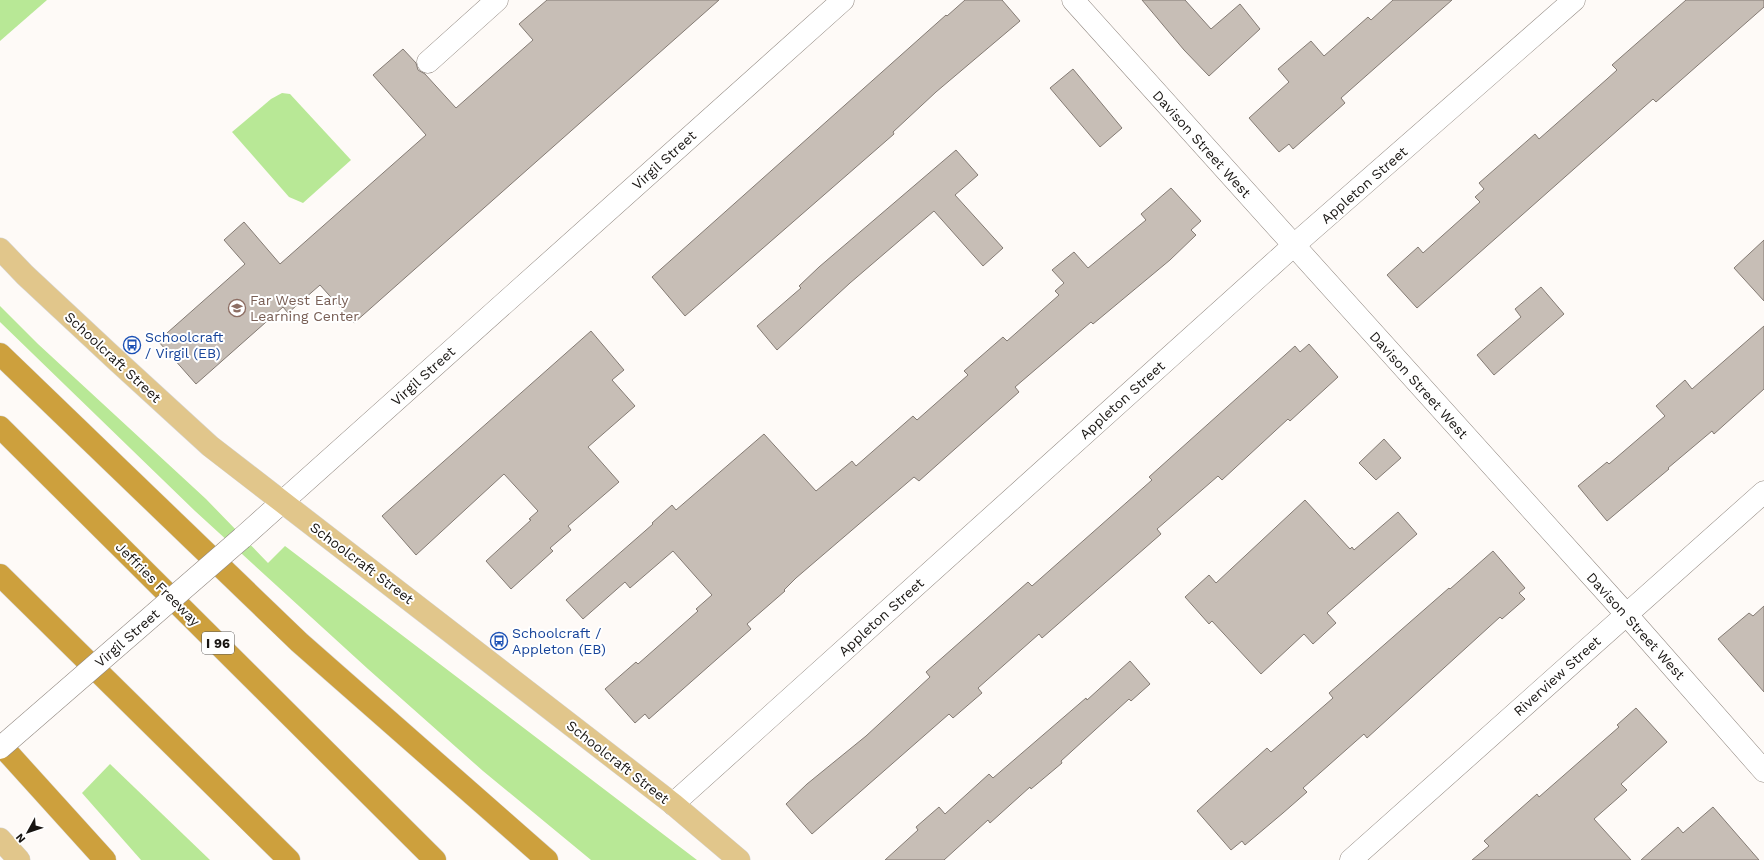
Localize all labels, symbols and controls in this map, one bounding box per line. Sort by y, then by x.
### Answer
street label: Davison Street West [1150,87,1254,201]
street label: Virgil Street [629,127,699,193]
street label: Appleton Street [1318,143,1410,227]
place label: Far West Early Learning Center [250,292,359,324]
school or university icon: Far West Early Learning Center [227,298,247,318]
street label: Schoolcraft Street [62,308,164,406]
street label: Davison Street West [1367,328,1471,442]
place label: Schoolcraft / Virgil (EB) [145,329,224,361]
bus stop icon: Schoolcraft / Virgil (EB) [122,335,142,355]
street label: Virgil Street [388,343,458,409]
street label: Appleton Street [1076,358,1168,442]
street label: Schoolcraft Street [307,519,417,607]
street label: Jeffries Freeway [113,539,204,630]
street label: Davison Street West [1584,569,1688,683]
street label: Appleton Street [835,575,927,659]
street label: Virgil Street [92,606,163,670]
place label: Schoolcraft / Appleton (EB) [512,625,606,657]
bus stop icon: Schoolcraft / Appleton (EB) [489,631,509,651]
road number: I 96 [202,632,234,654]
street label: Riverview Street [1510,633,1604,719]
street label: Schoolcraft Street [564,717,672,807]
north arrow [8,812,48,852]
text: N [13,831,28,845]

